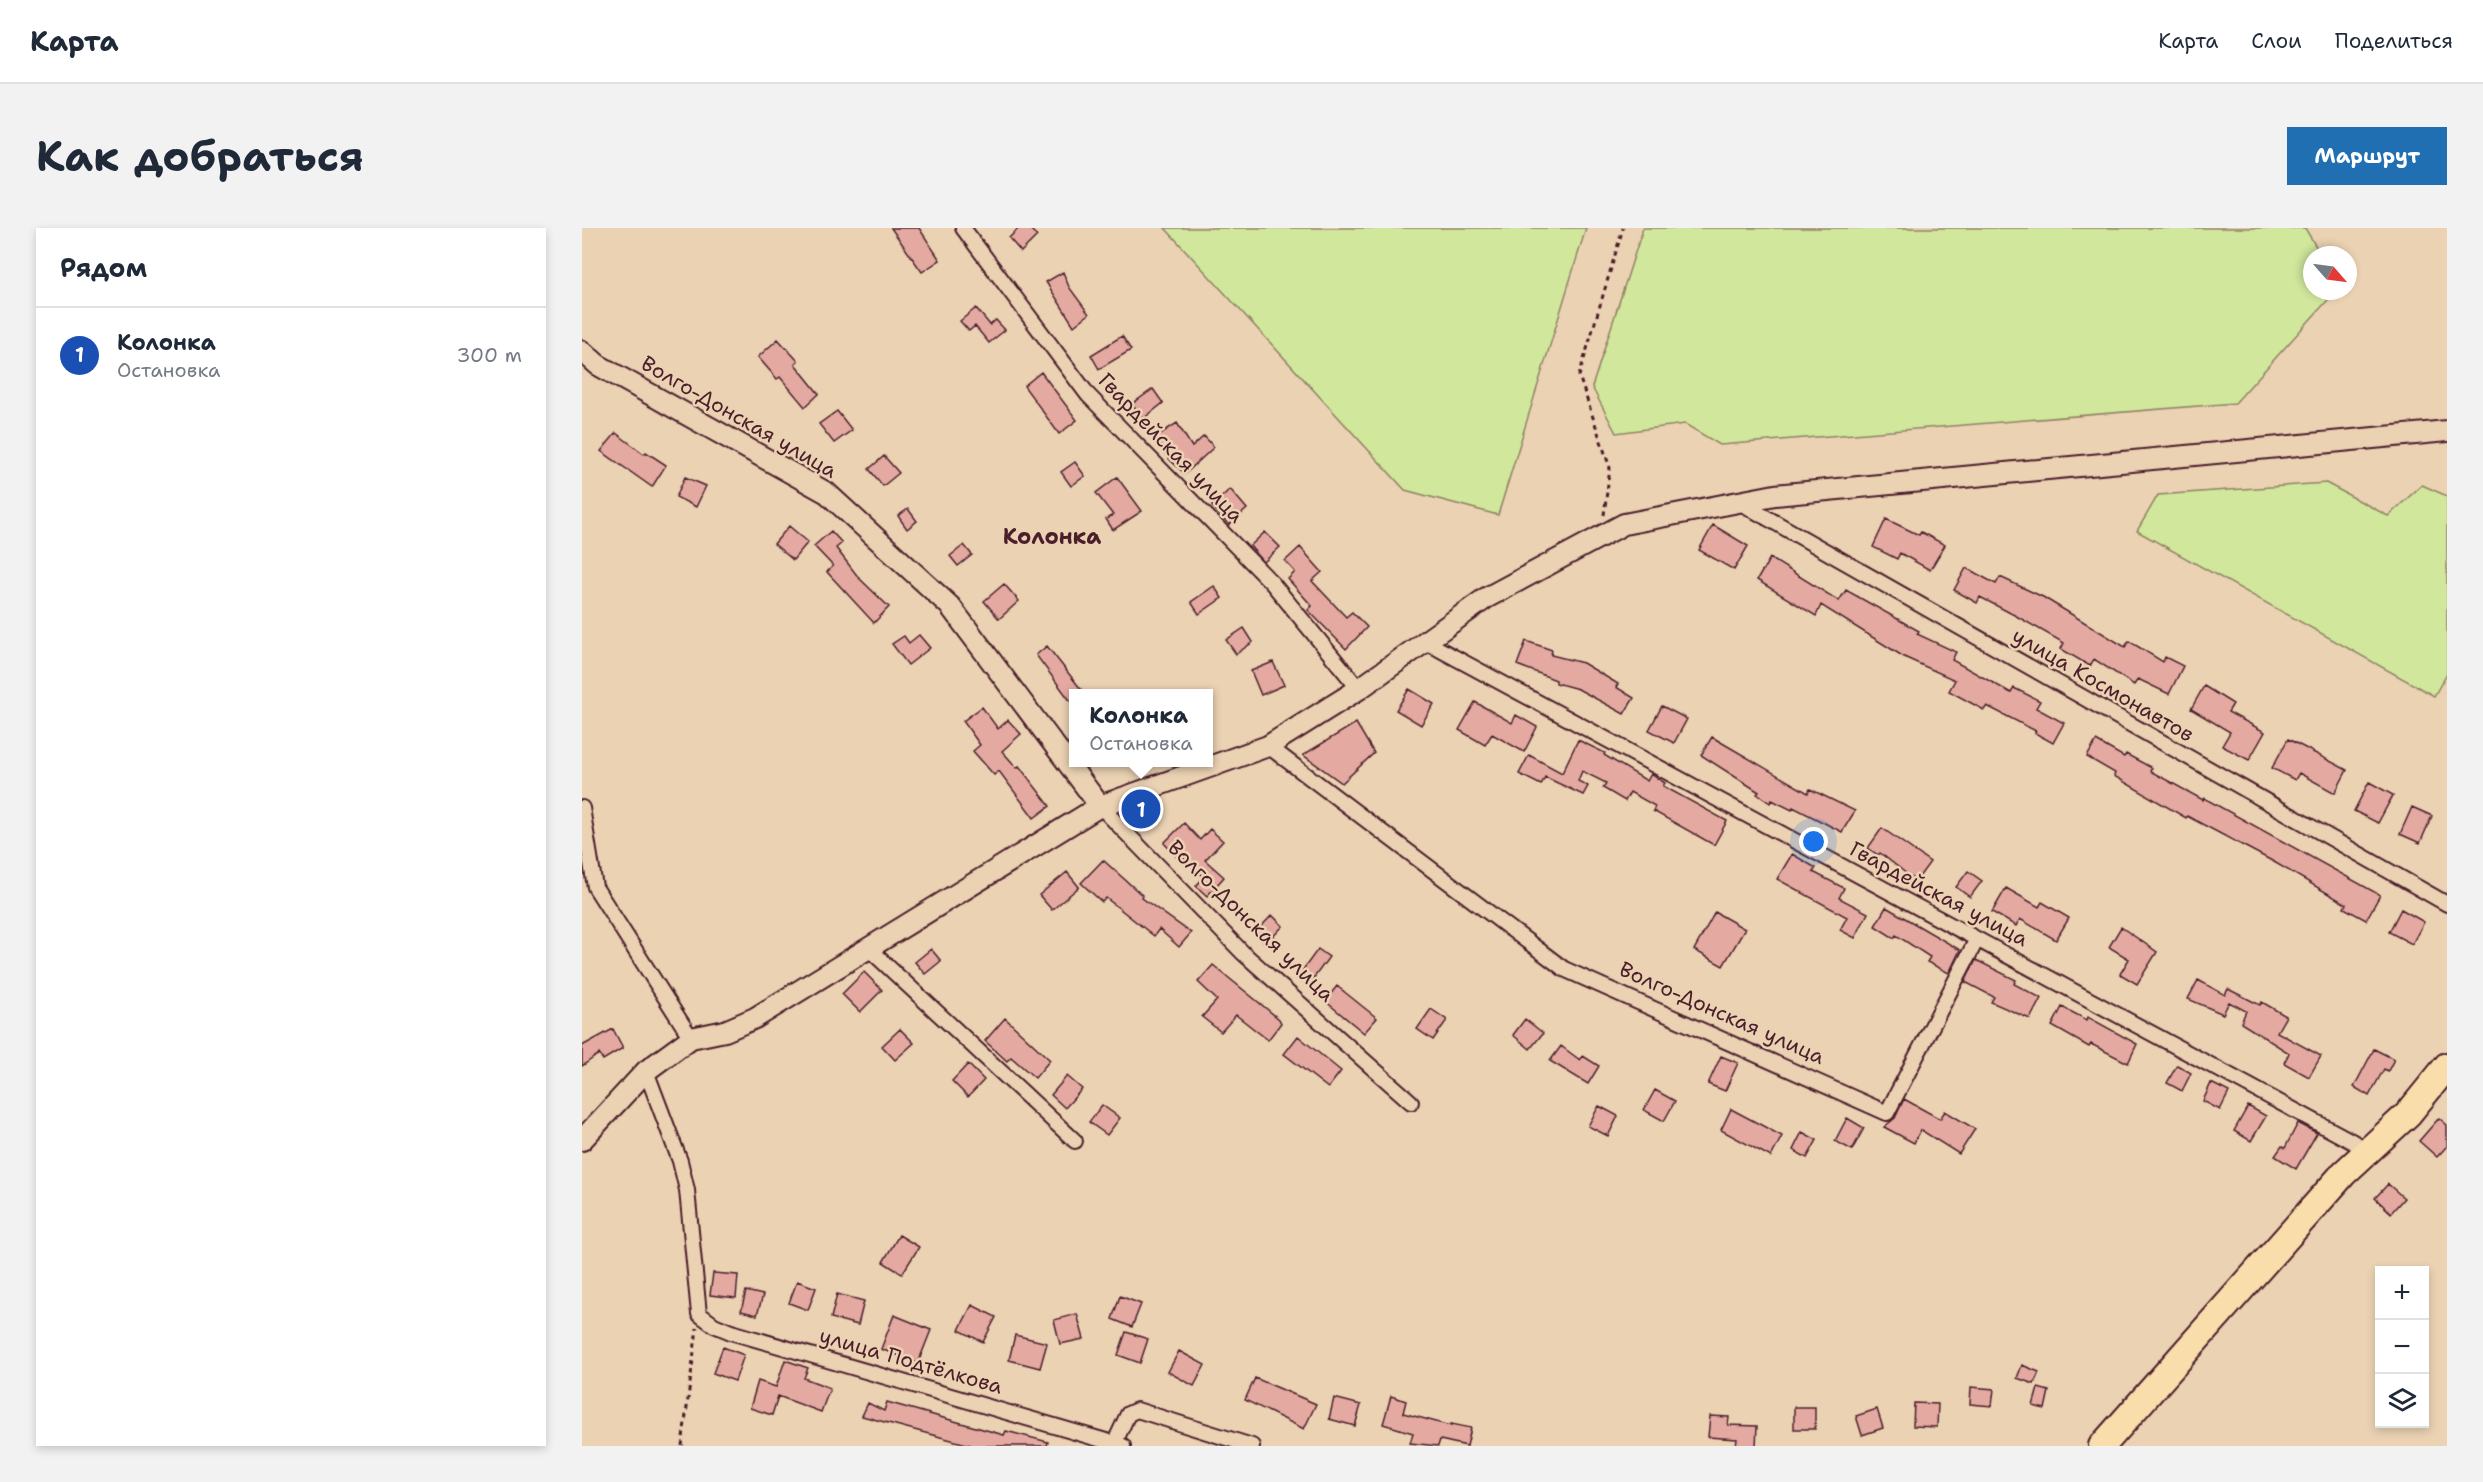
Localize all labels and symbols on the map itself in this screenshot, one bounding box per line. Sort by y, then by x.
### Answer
north arrow [2303,246,2357,300]
street label: Волго-Донская улица [636,349,842,485]
street label: Гвардейская улица [1092,367,1250,529]
district label: Колонка [1003,522,1101,551]
street label: улица Космонавтов [2007,622,2199,748]
pin: 1 [1122,786,1160,832]
your location [1799,827,1828,856]
street label: Волго-Донская улица [1162,834,1340,1008]
street label: Гвардейская улица [1845,835,2033,953]
street label: Волго-Донская улица [1615,955,1829,1071]
street label: улица Подтёлкова [816,1321,1006,1401]

